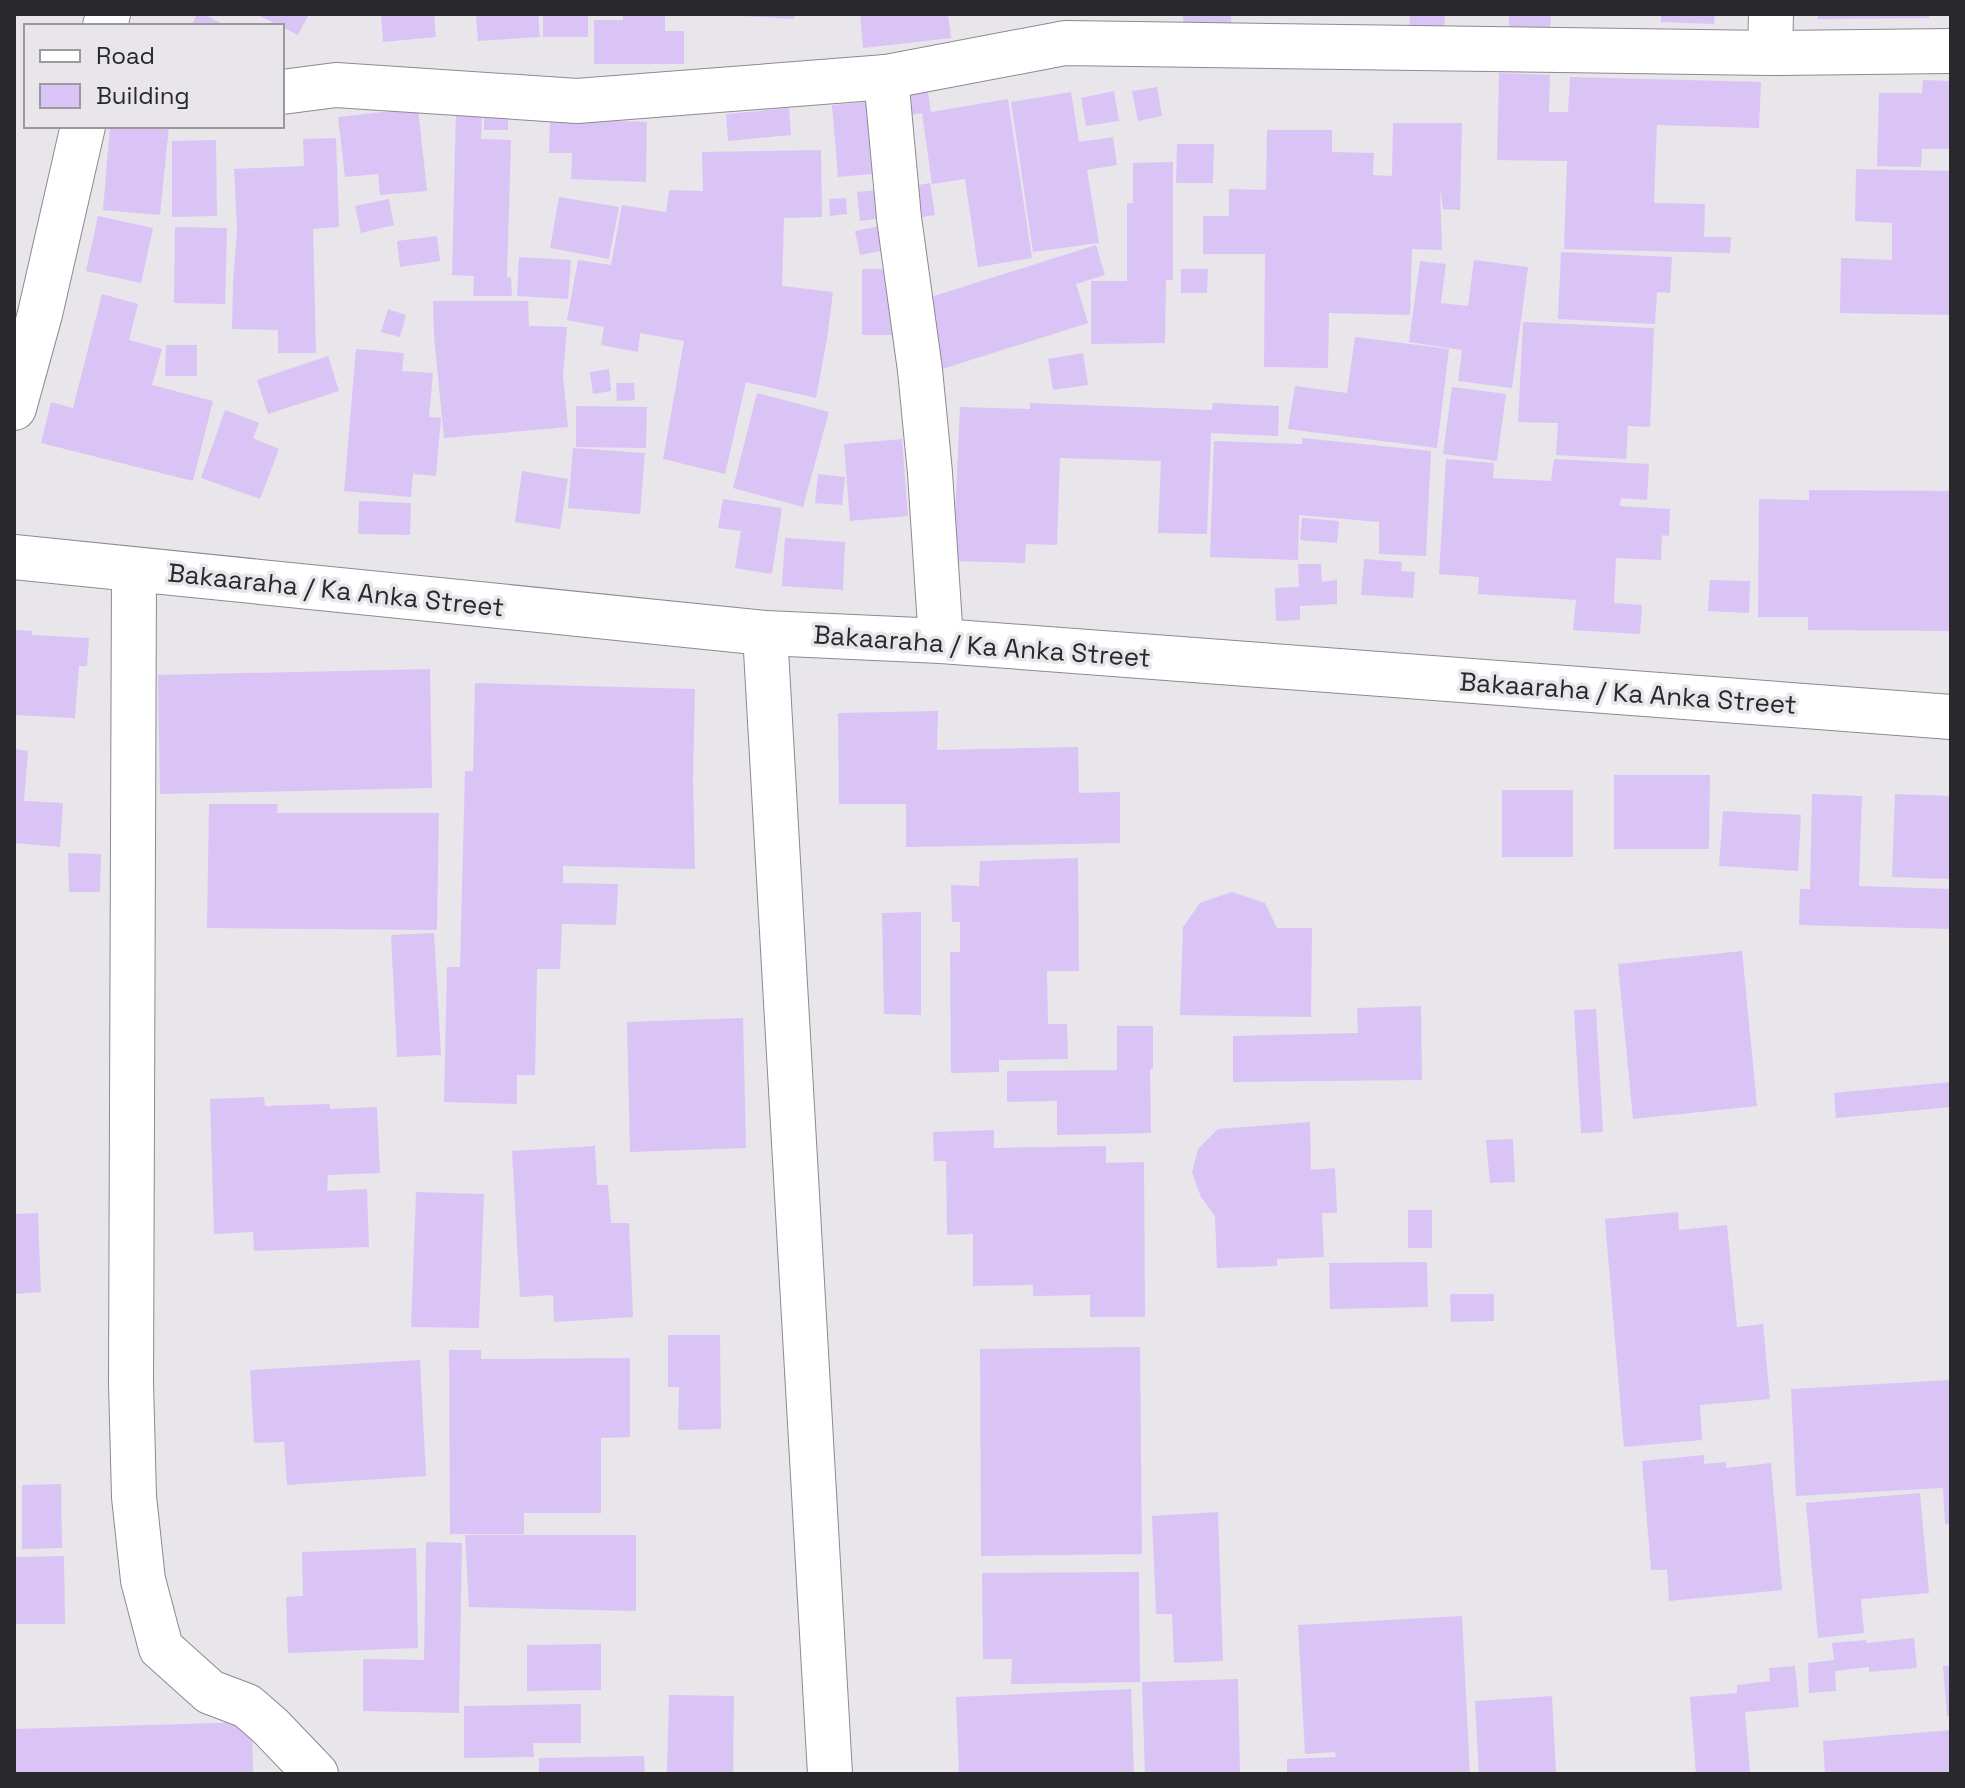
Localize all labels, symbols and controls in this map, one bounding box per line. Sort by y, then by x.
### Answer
legend [24,24,284,128]
text: Road [96,40,155,71]
text: Building [96,80,190,111]
street label: Bakaaraha / Ka Anka Street [166,555,506,625]
street label: Bakaaraha / Ka Anka Street [812,617,1152,675]
street label: Bakaaraha / Ka Anka Street [1458,664,1798,722]

